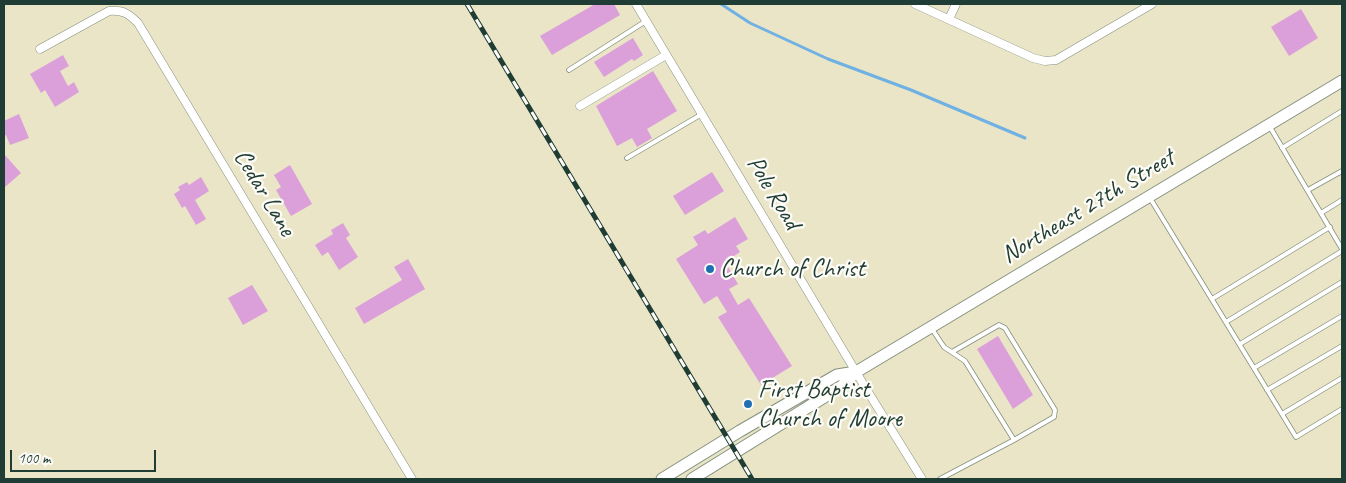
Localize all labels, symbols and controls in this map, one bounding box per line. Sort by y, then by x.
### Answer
street label: Cedar Lane [226,144,302,242]
street label: Northeast 27th Street [996,144,1180,270]
street label: Pole Road [740,151,806,235]
place label: Church of Christ [720,254,865,284]
marker: Church of Christ [704,263,716,275]
place label: First Baptist Church of Moore [758,375,902,434]
marker: First Baptist Church of Moore [742,398,754,410]
scale bar [12,440,159,472]
text: 100 m [18,449,50,468]

